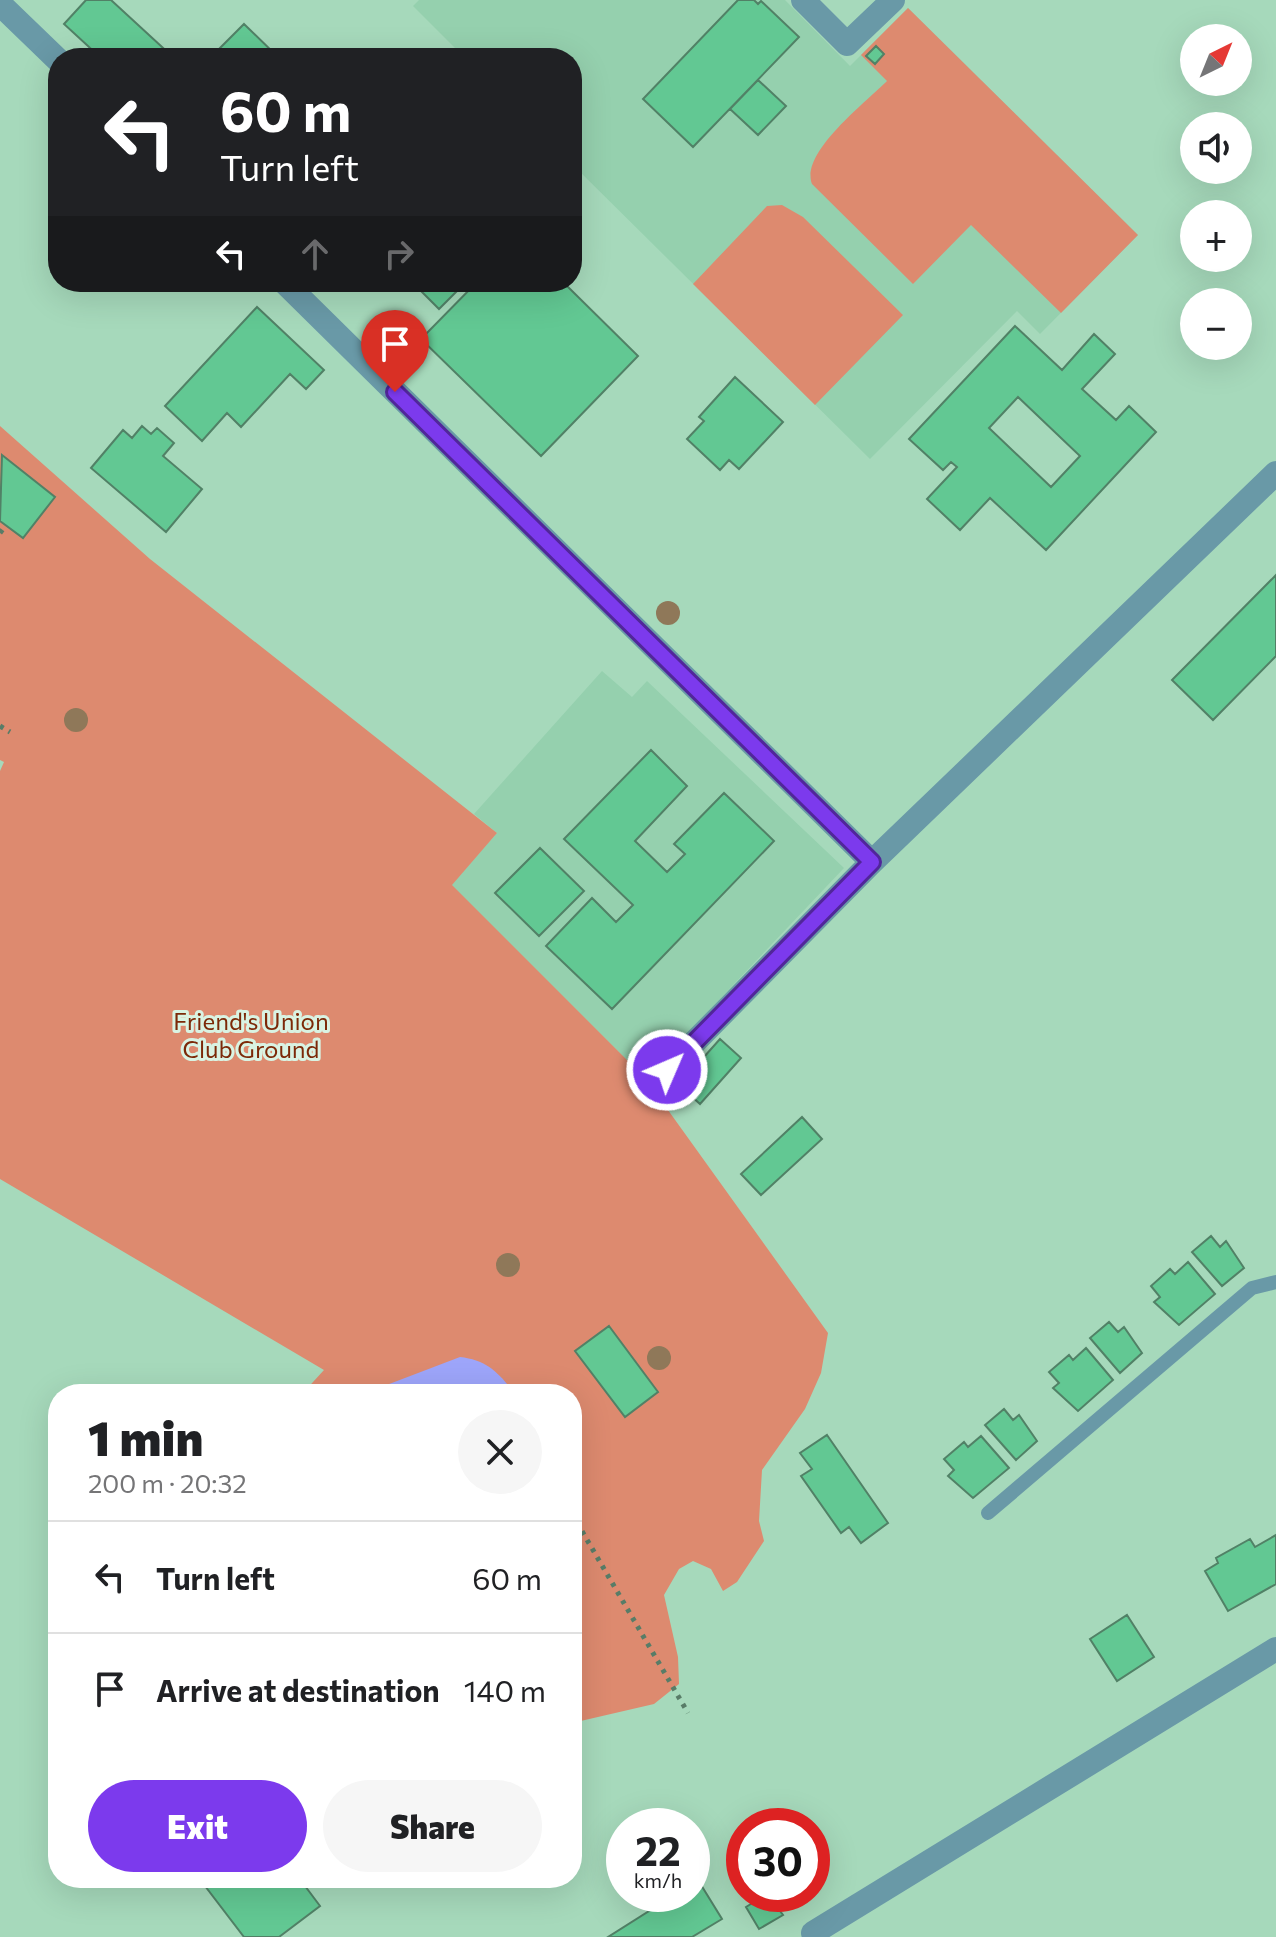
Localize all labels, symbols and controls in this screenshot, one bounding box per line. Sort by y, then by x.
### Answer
north arrow [1180,24,1252,96]
map controls [1180,24,1252,360]
text: 60 m [220,75,351,144]
icon: left [88,80,192,184]
button: sound [1180,112,1252,184]
text: Turn left [220,144,359,188]
button: + [1180,200,1252,272]
icon: left [209,232,253,276]
icon: ahead [293,232,337,276]
icon: right [377,232,421,276]
button: − [1180,288,1252,360]
pin [361,310,429,392]
icon: arrive [373,322,417,366]
park label: Friend's Union Club Ground [173,1006,329,1063]
position arrow [625,1028,709,1112]
text: 1 min [88,1407,203,1466]
button: close [458,1410,542,1494]
text: 200 m · 20:32 [88,1467,247,1498]
icon: left [88,1555,132,1599]
text: Turn left [156,1559,275,1596]
text: 60 m [472,1559,542,1596]
icon: arrive [88,1667,132,1711]
text: Arrive at destination [156,1671,440,1708]
text: 140 m [464,1671,546,1708]
button: Exit [88,1780,307,1872]
button: Share [323,1780,542,1872]
speed limit sign: 30 [726,1808,830,1912]
text: 22 [635,1825,681,1874]
text: km/h [634,1868,682,1892]

